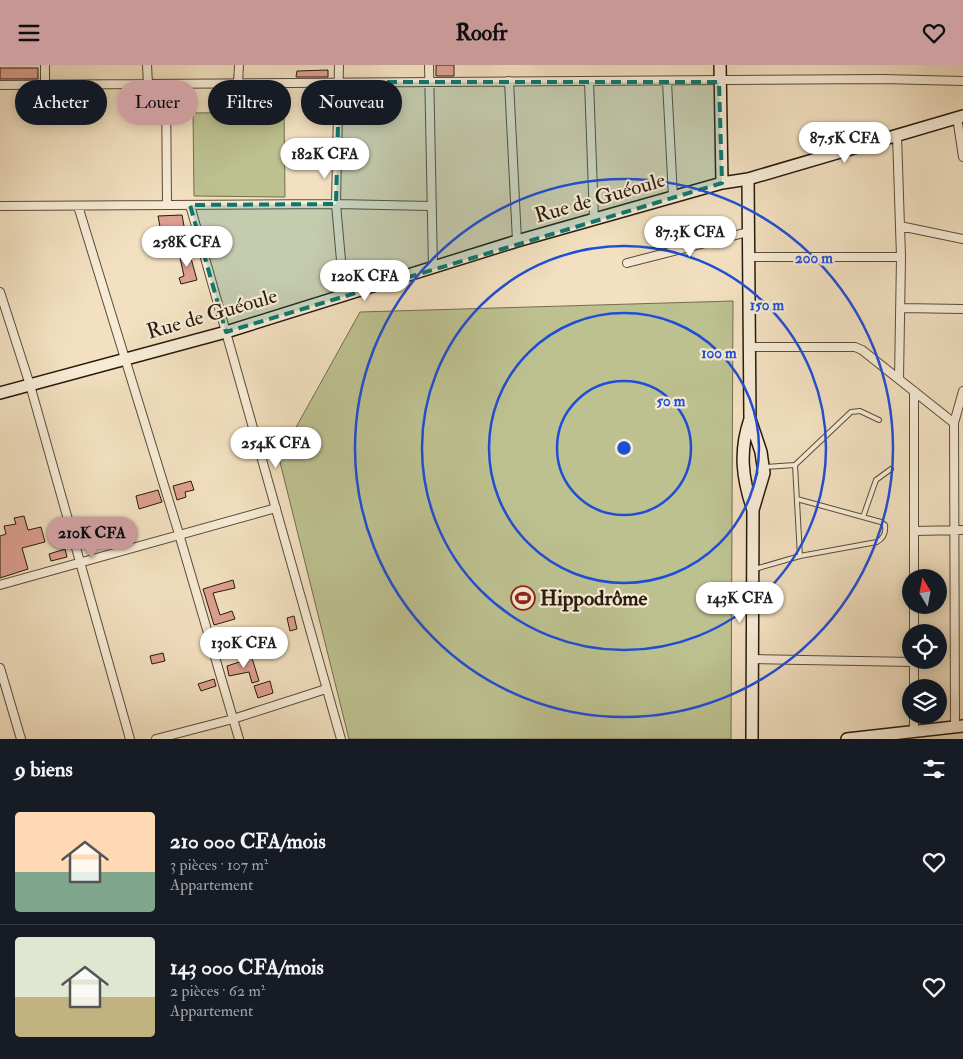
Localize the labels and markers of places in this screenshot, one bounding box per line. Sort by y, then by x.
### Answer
pin: 87.5K CFA [788,121,902,164]
pin: 182K CFA [273,137,377,180]
pin: 87.3K CFA [633,215,747,258]
pin: 258K CFA [135,225,239,268]
pin: 120K CFA [313,259,417,302]
pin: 254K CFA [224,427,328,469]
centre of rings [615,439,633,457]
pin: 210K CFA [40,517,144,559]
pin: 143K CFA [688,581,792,624]
sports icon: Hippodrôme [510,585,536,611]
place label: Hippodrôme [540,585,647,612]
pin: 130K CFA [192,627,296,669]

